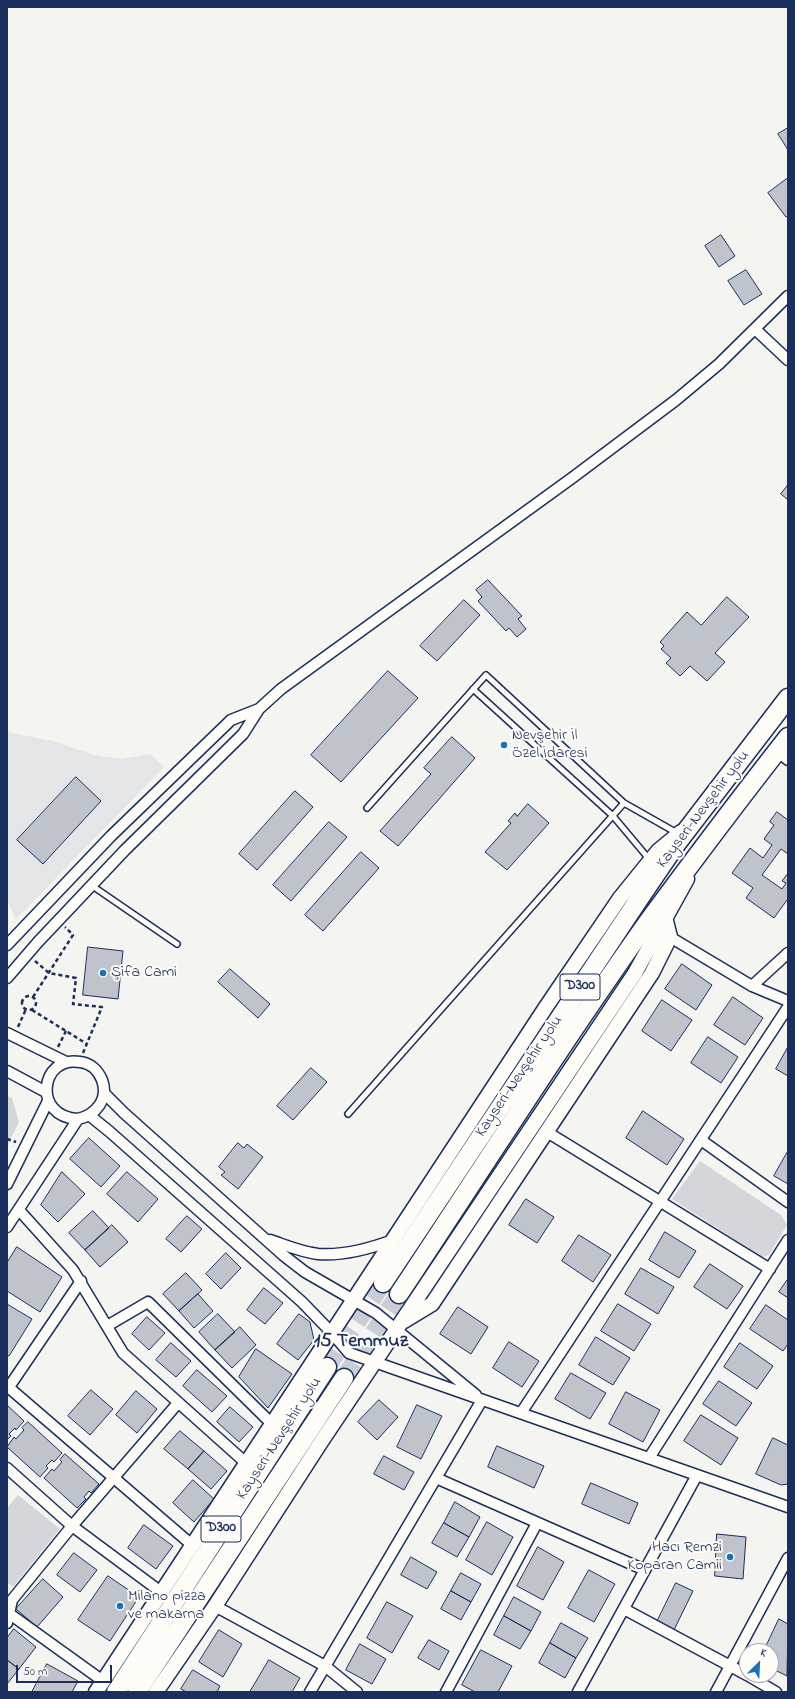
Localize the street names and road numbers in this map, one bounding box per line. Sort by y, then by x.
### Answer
street label: Kayseri-Nevşehir yolu [653,747,755,873]
road number: D300 [560,974,600,1000]
street label: Kayseri-Nevşehir yolu [472,1013,568,1141]
street label: Kayseri-Nevşehir yolu [233,1374,327,1504]
road number: D300 [201,1516,241,1542]

